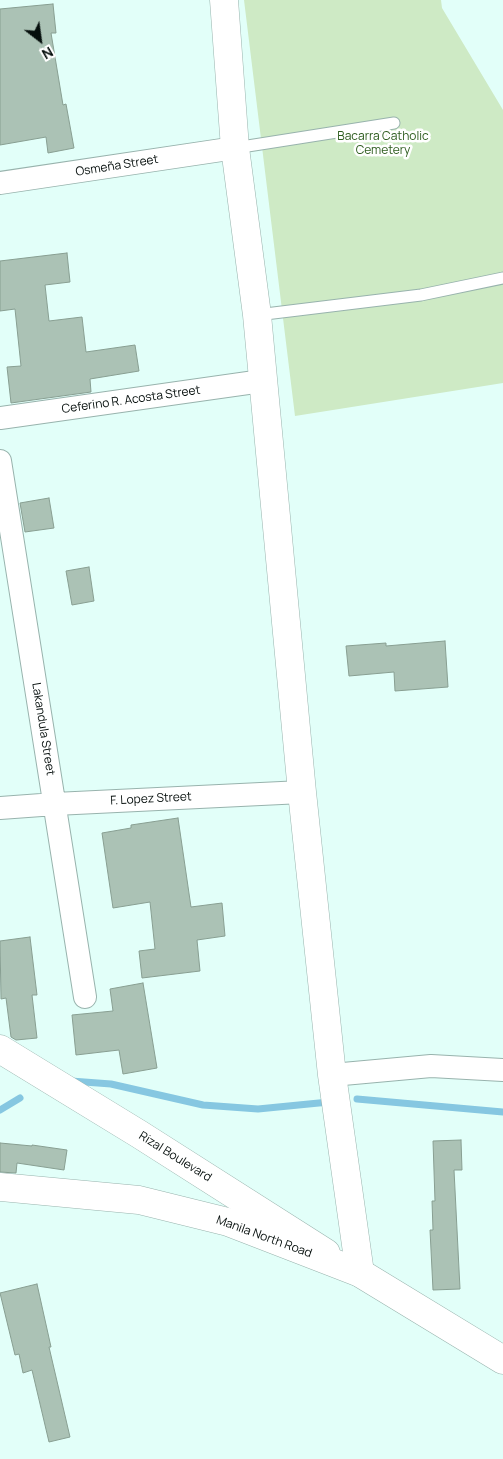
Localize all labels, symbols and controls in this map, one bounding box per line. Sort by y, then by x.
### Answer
north arrow [15,15,65,65]
text: N [39,43,57,64]
park label: Bacarra Catholic Cemetery [337,130,429,158]
street label: Osmeña Street [75,152,159,180]
street label: Ceferino R. Acosta Street [61,383,201,417]
street label: Lakandula Street [29,682,57,776]
street label: F. Lopez Street [110,790,192,808]
street label: Rizal Boulevard [136,1129,214,1185]
street label: Manila North Road [214,1213,314,1261]

